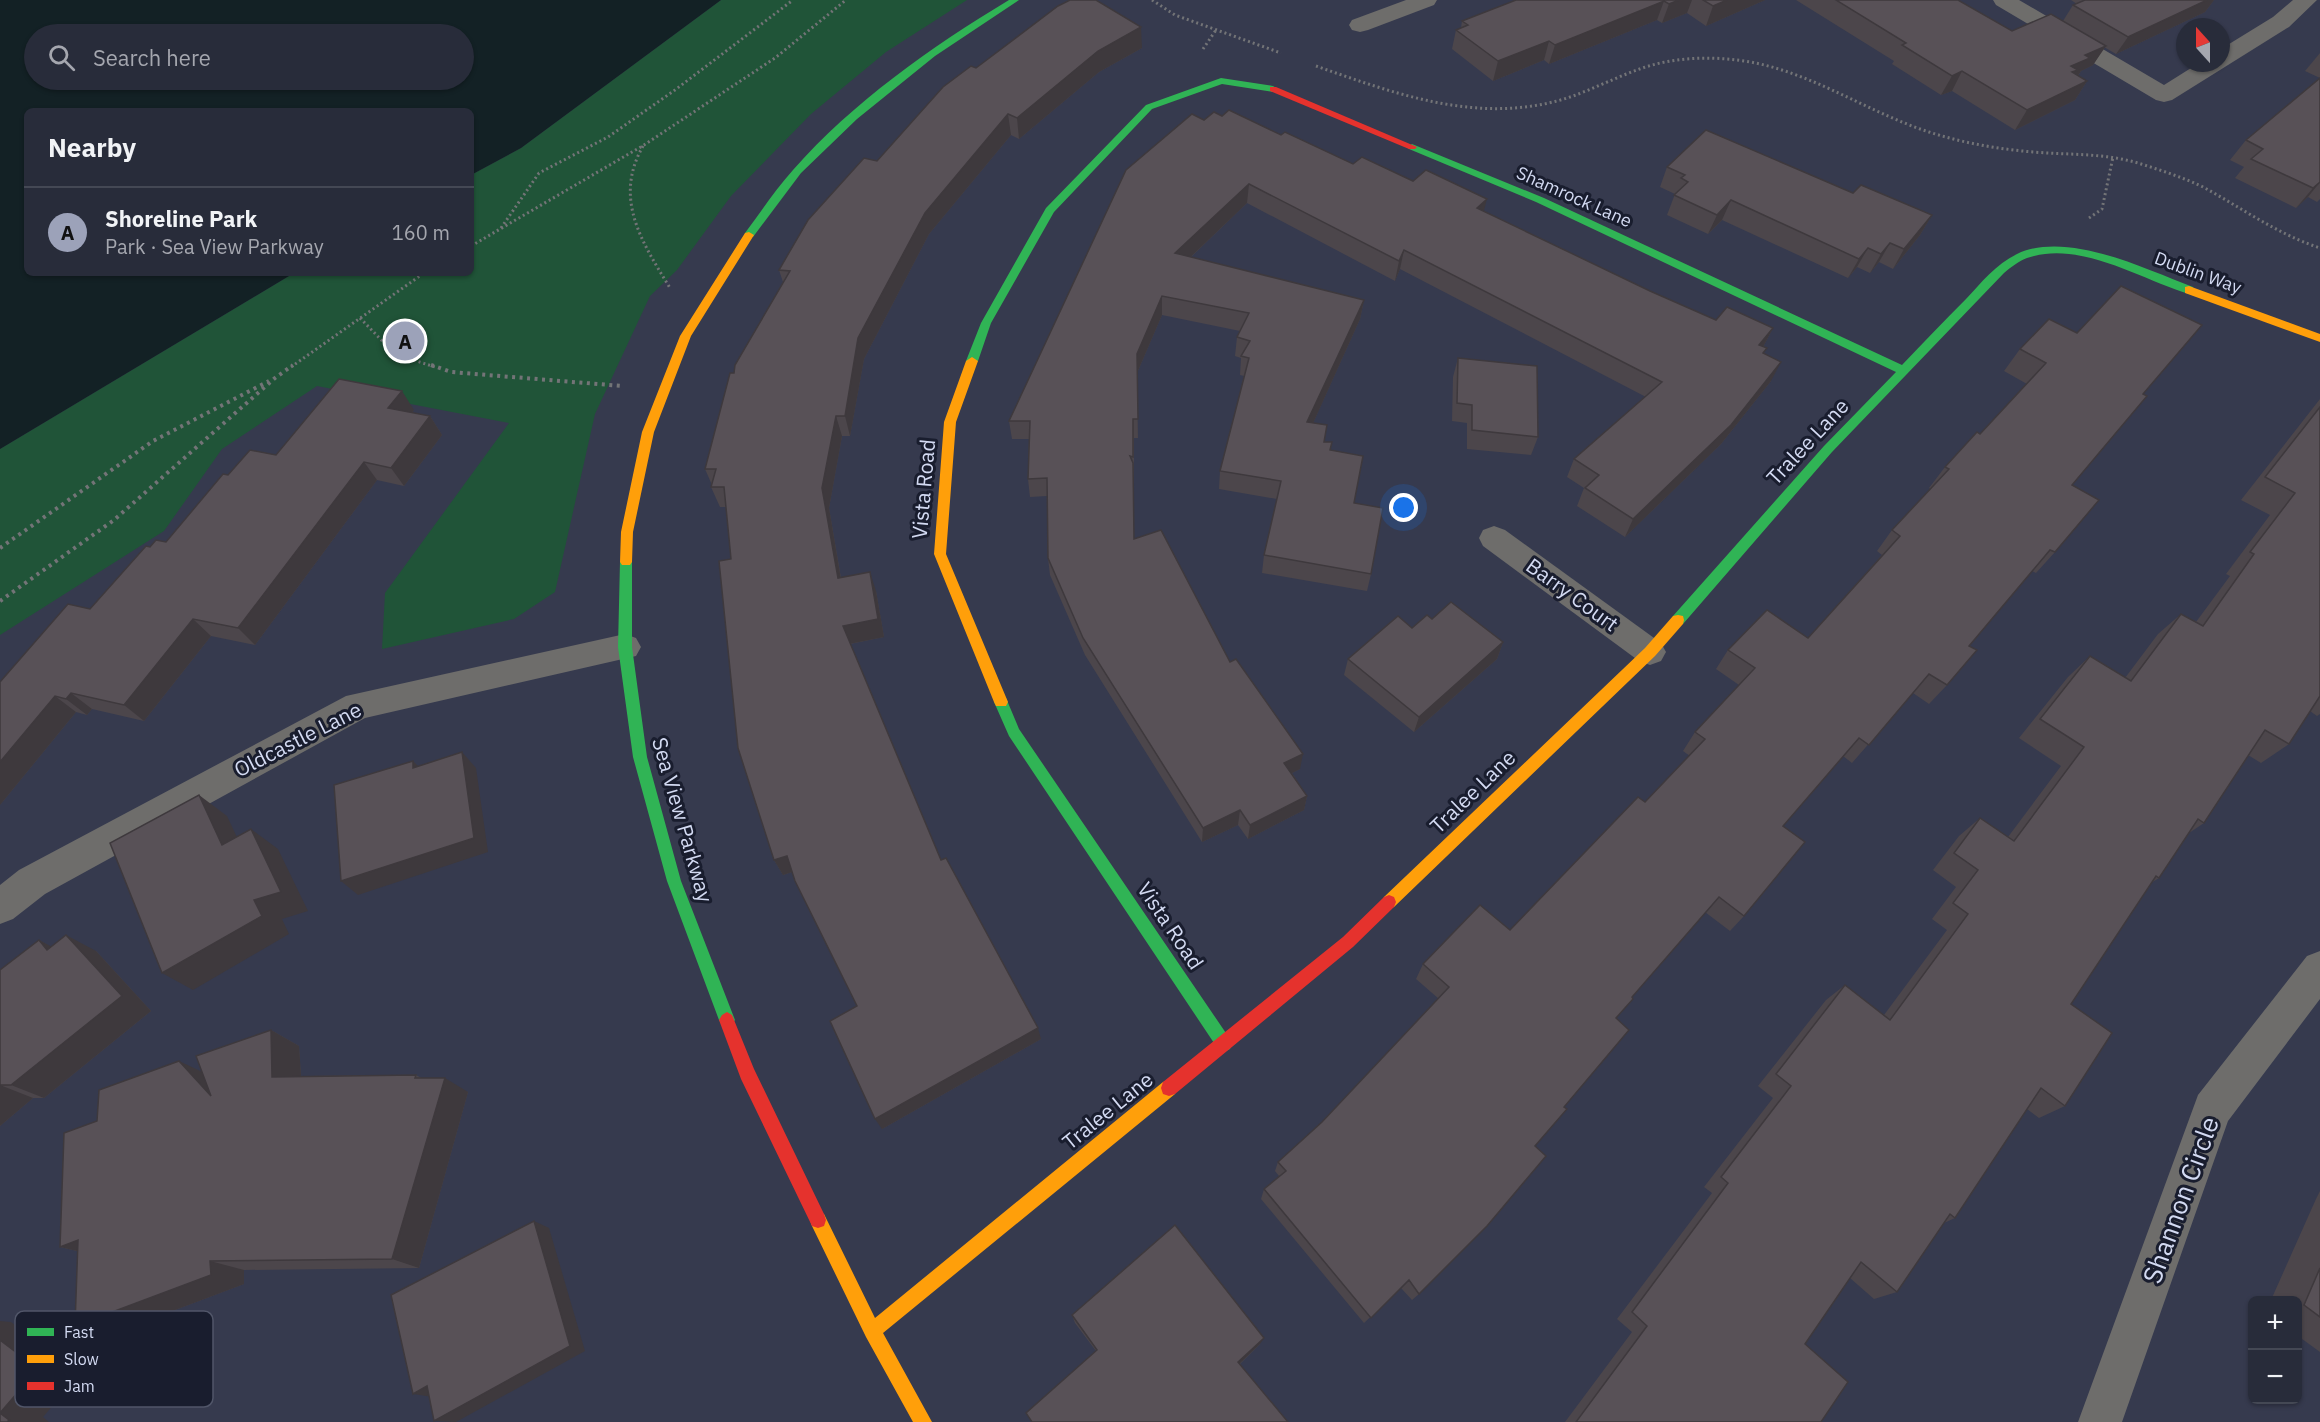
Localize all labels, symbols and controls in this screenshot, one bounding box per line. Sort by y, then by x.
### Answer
north arrow [2176,18,2230,72]
search box [24,24,474,90]
icon: search [45,41,78,74]
text: Search here [93,43,211,72]
text: Nearby [48,130,136,164]
street label: Shamrock Lane [1513,161,1636,232]
text: Shoreline Park [105,204,257,233]
text: A [61,219,74,246]
text: 160 m [392,219,450,246]
text: Park · Sea View Parkway [105,233,324,260]
street label: Dublin Way [2151,246,2245,299]
pin: A [386,318,424,364]
street label: Tralee Lane [1760,392,1855,491]
street label: Vista Road [905,438,941,540]
your location [1389,493,1418,522]
street label: Barry Court [1521,551,1624,637]
street label: Oldcastle Lane [229,695,366,783]
street label: Sea View Parkway [646,734,720,906]
street label: Tralee Lane [1423,743,1521,839]
street label: Vista Road [1131,876,1210,975]
street label: Tralee Lane [1056,1065,1158,1155]
street label: Shannon Circle [2134,1112,2226,1288]
map controls [2248,1296,2302,1404]
button: + [2248,1296,2302,1350]
legend [15,1311,213,1407]
text: Fast [64,1322,94,1342]
text: Slow [64,1349,99,1369]
button: − [2248,1350,2302,1404]
text: Jam [64,1376,95,1396]

